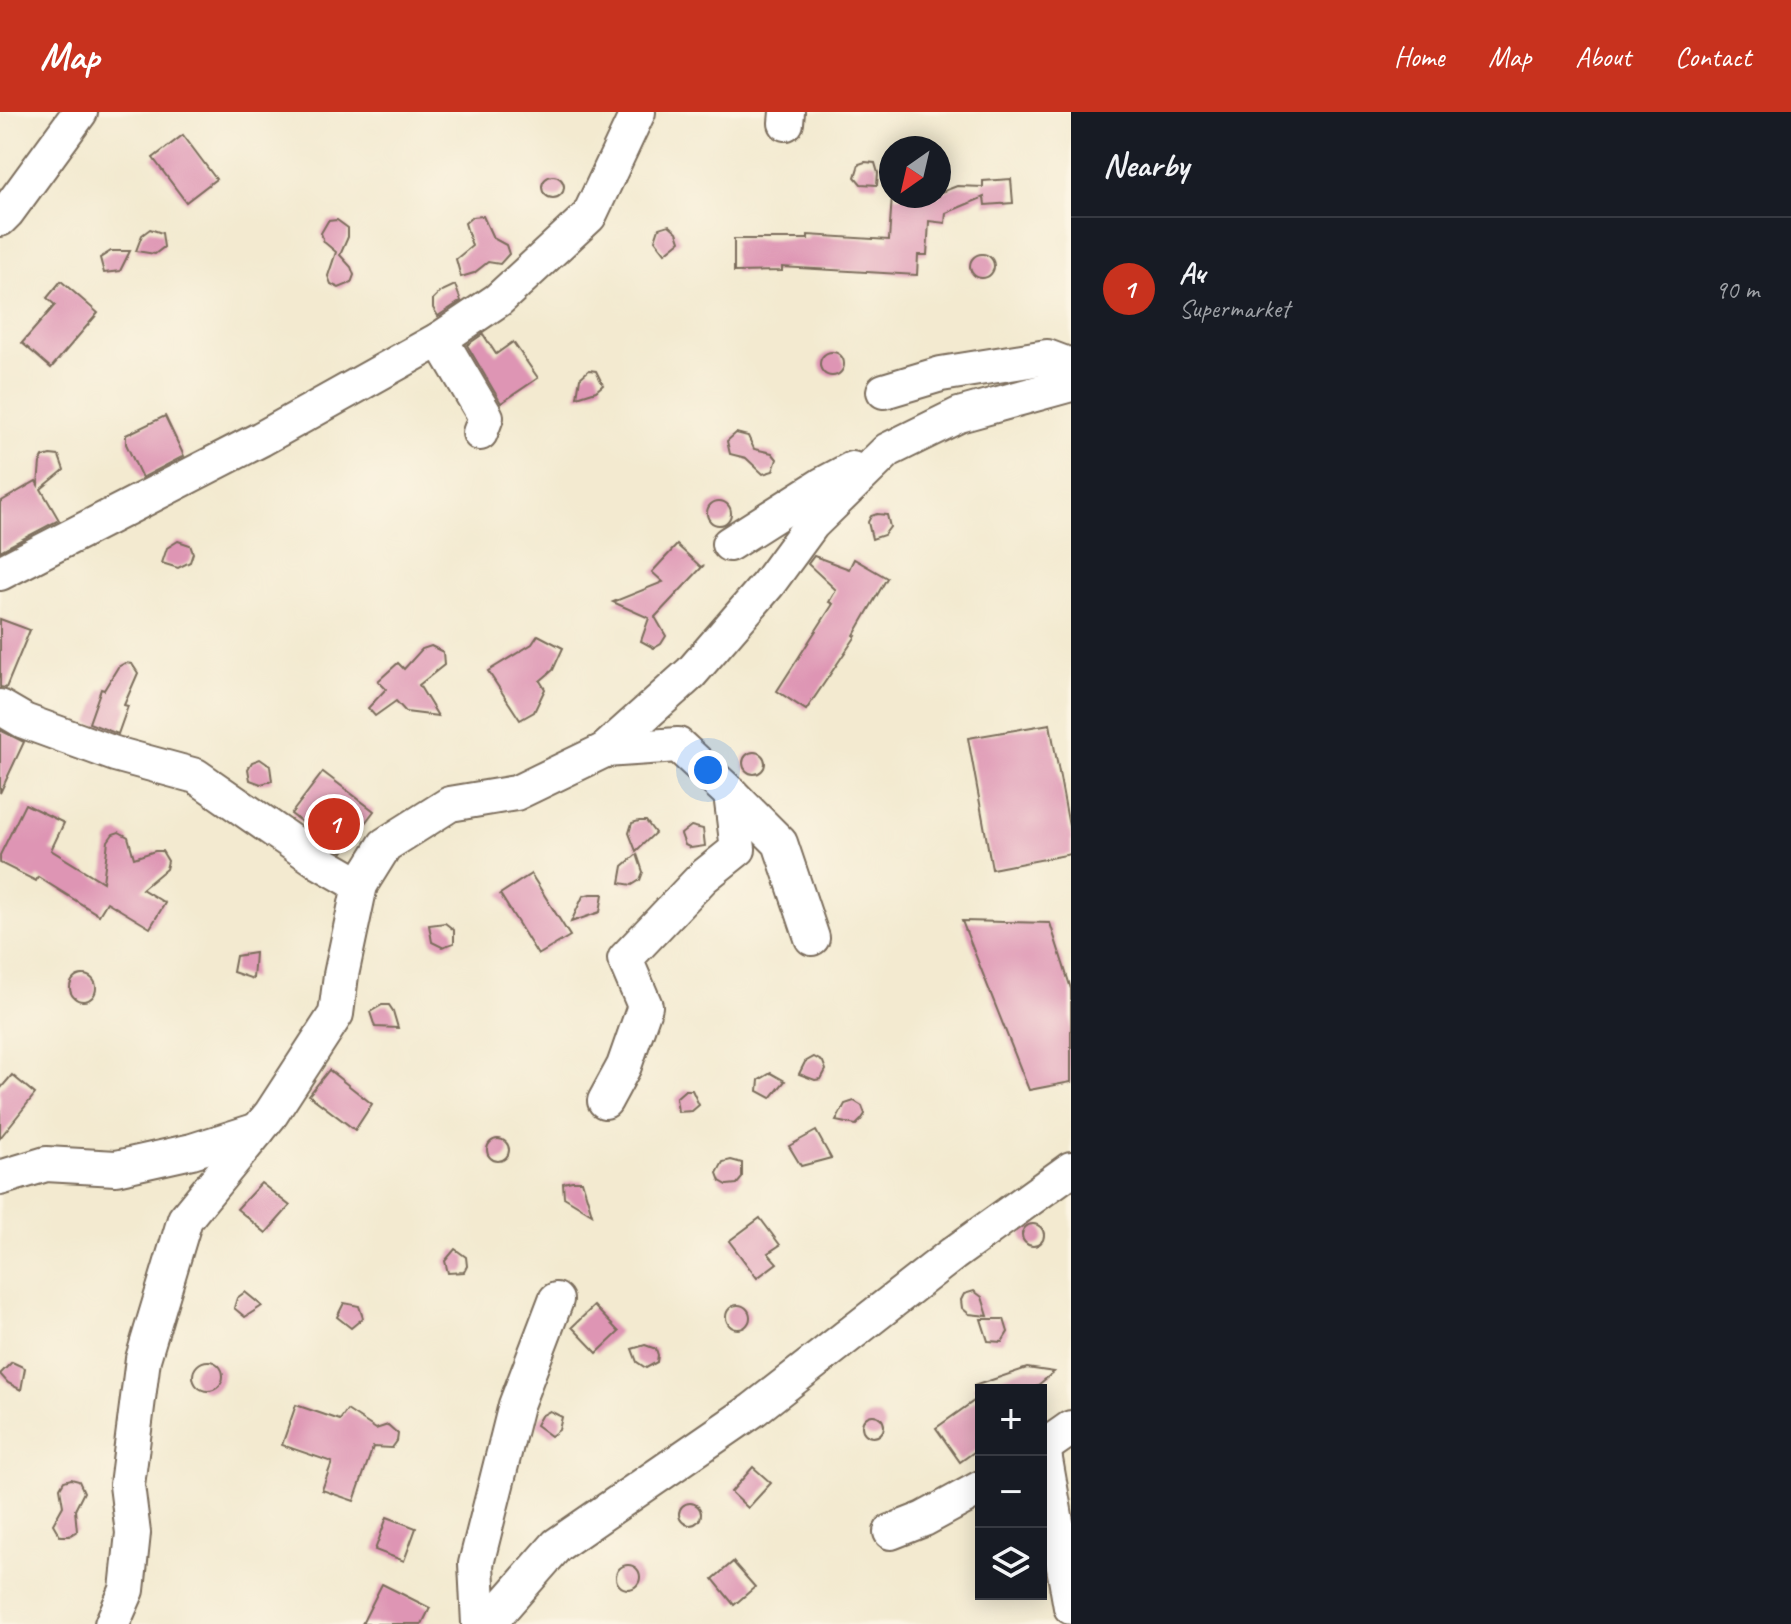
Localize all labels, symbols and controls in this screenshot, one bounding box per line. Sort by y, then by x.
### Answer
text: Map [40,33,99,80]
text: Home [1394,39,1444,74]
text: Map [1488,39,1531,74]
text: About [1575,39,1631,74]
text: Contact [1675,39,1751,74]
north arrow [879,136,951,208]
text: Nearby [1103,143,1189,186]
text: Ач [1179,254,1205,292]
text: 1 [1123,273,1135,306]
text: 90 m [1715,273,1759,306]
text: Supermarket [1179,292,1290,325]
your location [688,750,728,790]
pin: 1 [308,794,360,854]
map controls [975,1384,1047,1600]
button: + [975,1384,1047,1456]
button: − [975,1456,1047,1528]
button: layers [975,1528,1047,1600]

